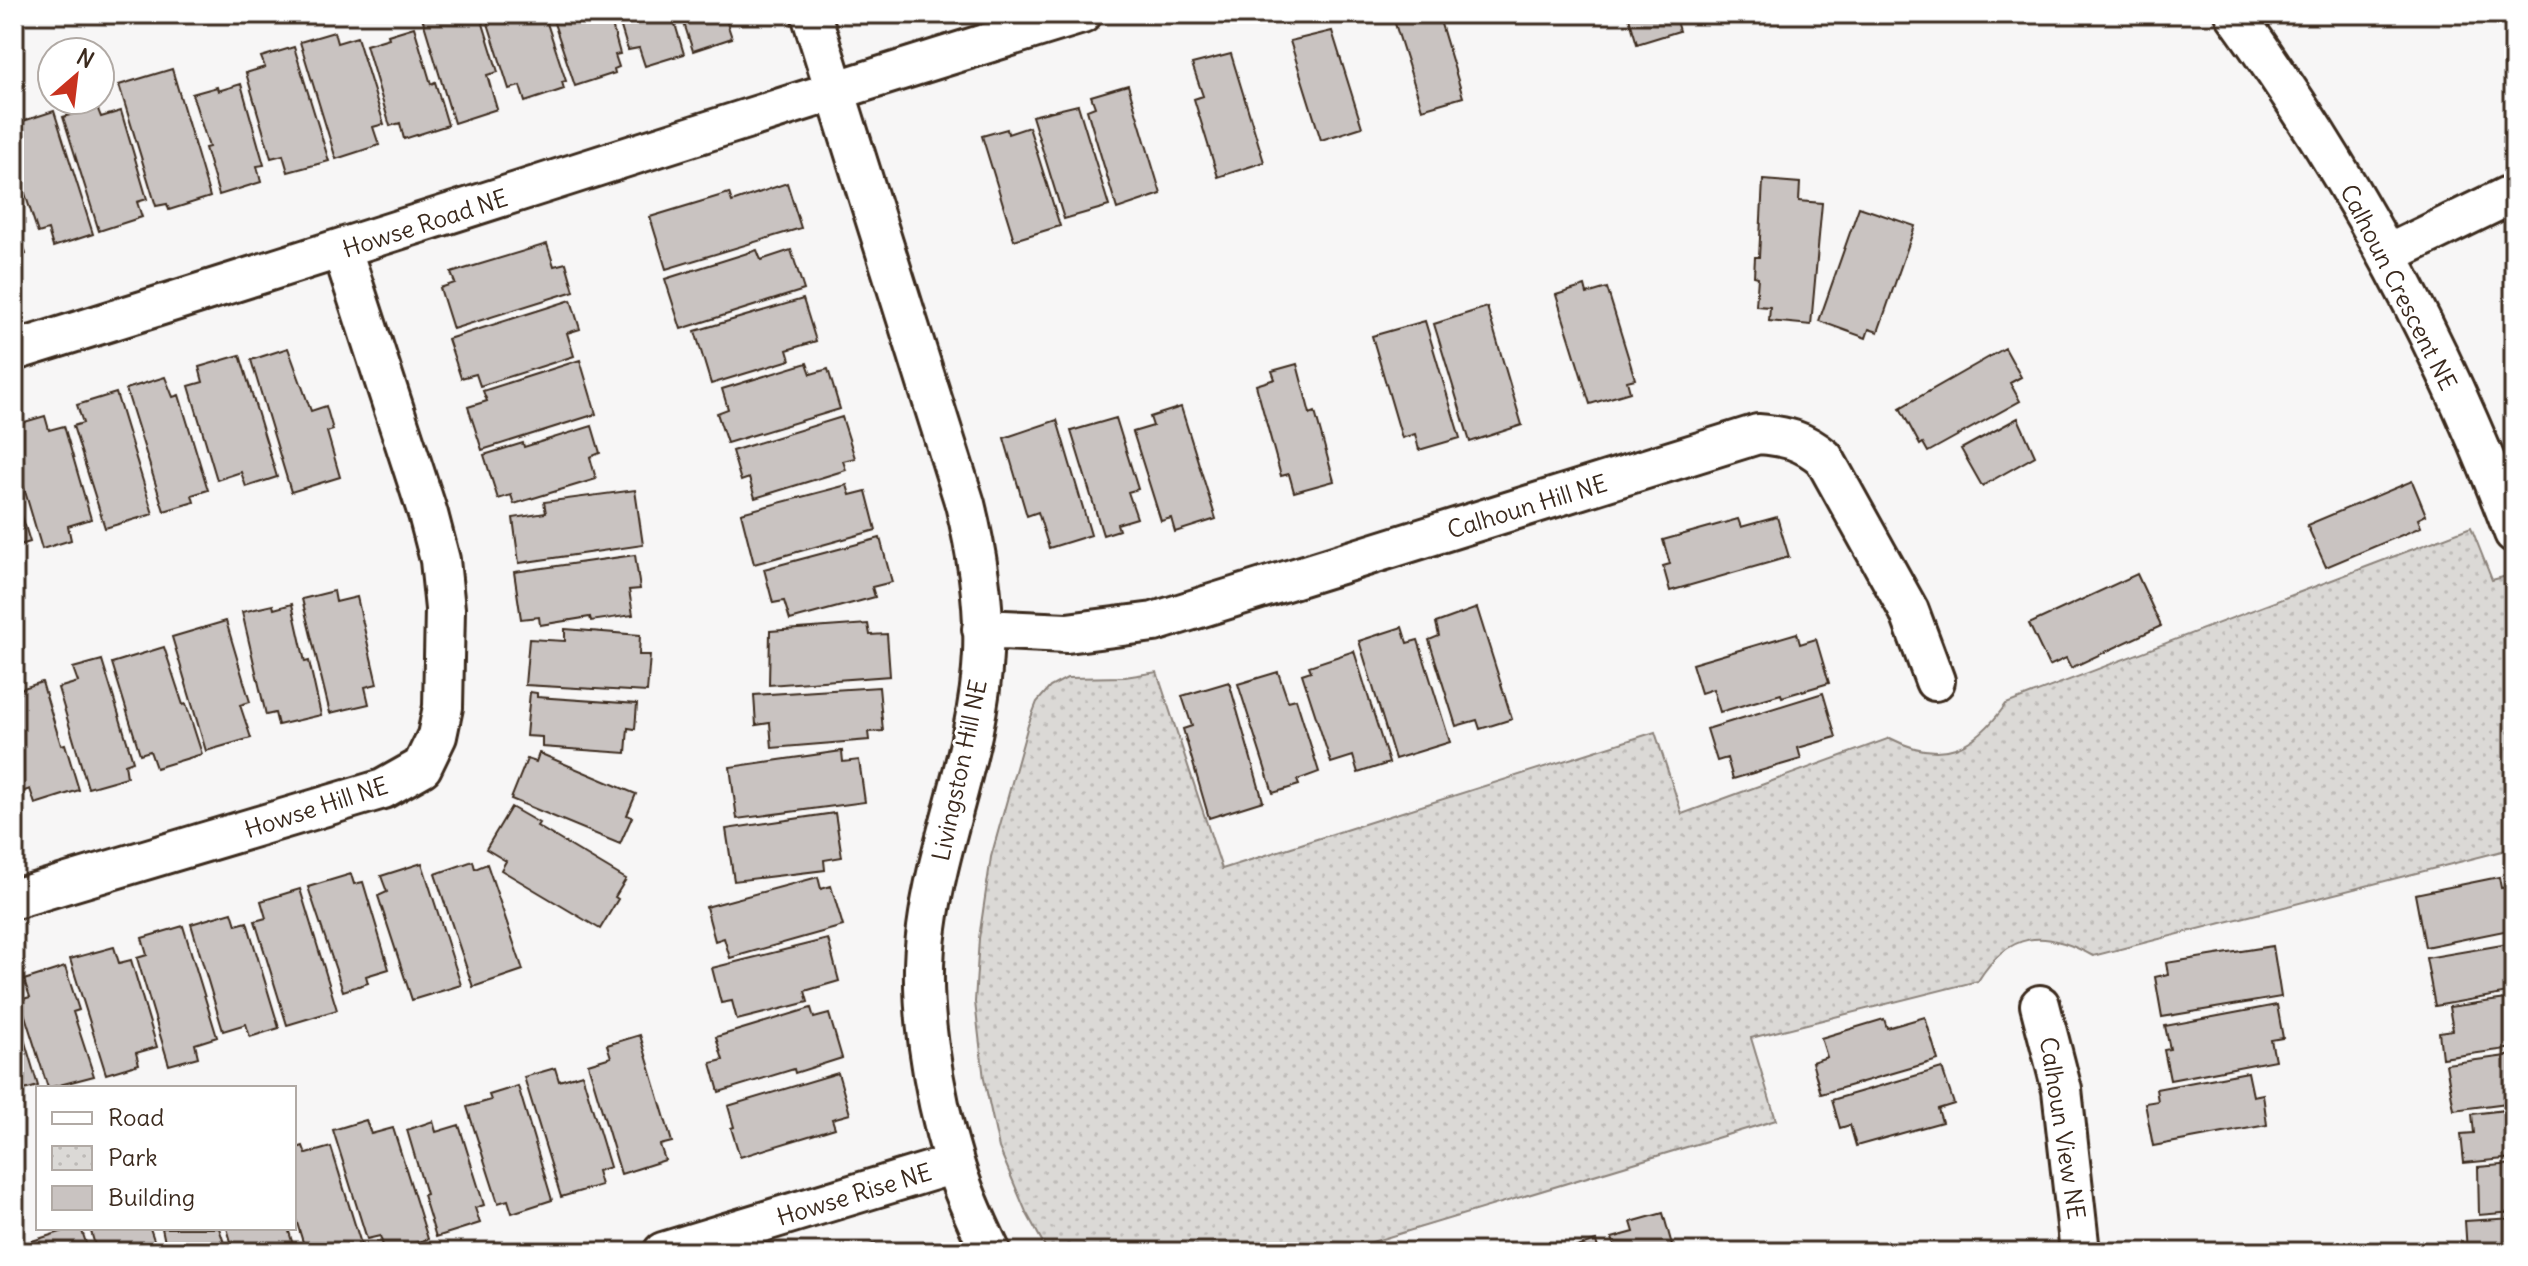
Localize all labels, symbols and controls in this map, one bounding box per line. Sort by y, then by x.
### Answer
north arrow [36,36,116,116]
text: N [72,42,99,74]
street label: Calhoun Crescent NE [2334,179,2464,395]
street label: Howse Road NE [339,182,511,264]
street label: Calhoun Hill NE [1444,467,1610,545]
street label: Livingston Hill NE [925,677,993,863]
street label: Howse Hill NE [241,770,391,844]
street label: Calhoun View NE [2034,1035,2092,1221]
legend [36,1086,296,1230]
text: Road [108,1102,164,1132]
text: Park [108,1142,158,1172]
street label: Howse Rise NE [773,1156,935,1232]
text: Building [108,1182,195,1212]

